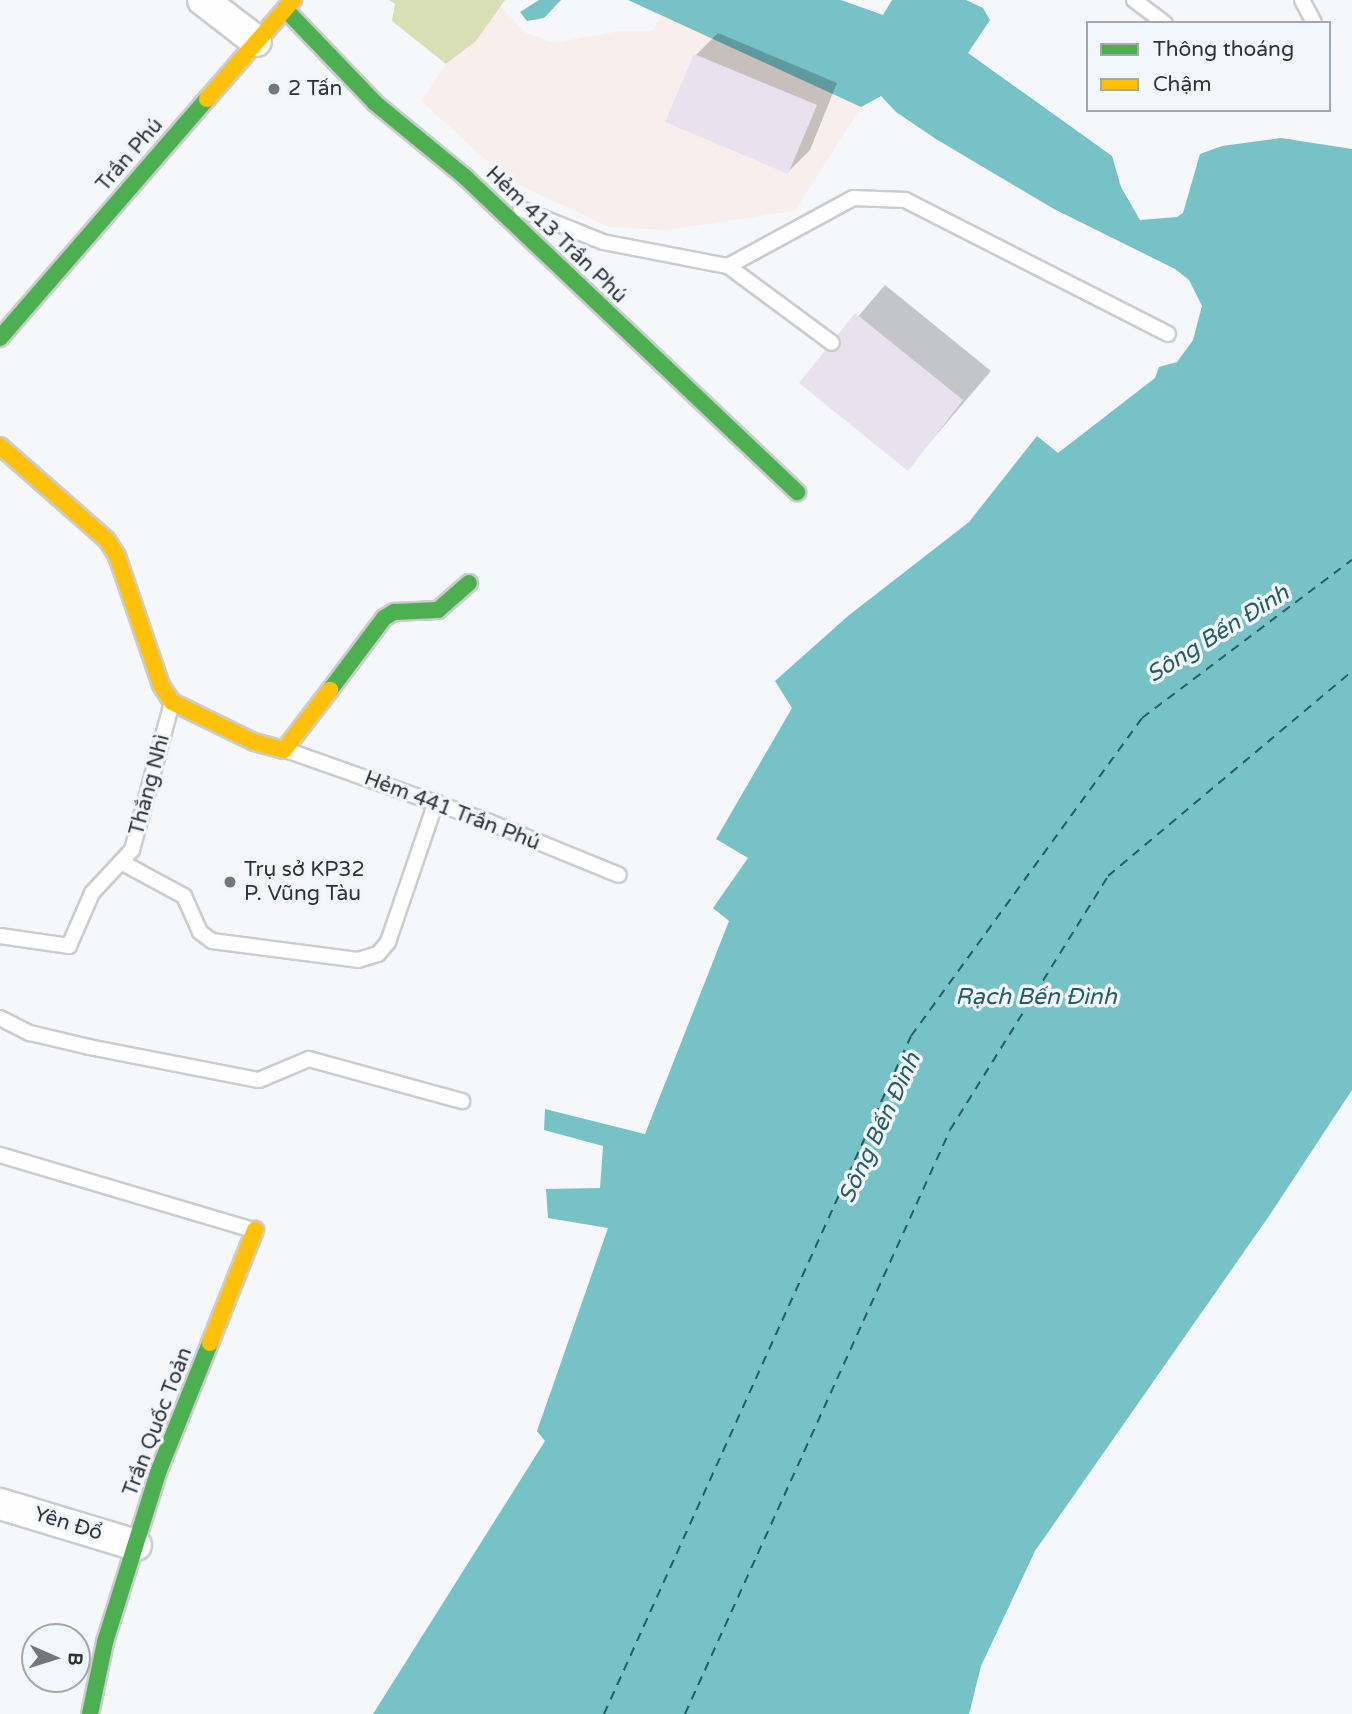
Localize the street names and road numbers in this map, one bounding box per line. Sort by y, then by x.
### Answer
street label: Trần Phú [91,113,169,197]
street label: Hẻm 413 Trần Phú [480,161,632,309]
street label: Thắng Nhì [124,732,176,838]
street label: Hẻm 441 Trần Phú [361,766,543,856]
street label: Trần Quốc Toản [118,1344,198,1500]
street label: Yên Đổ [31,1502,105,1546]

